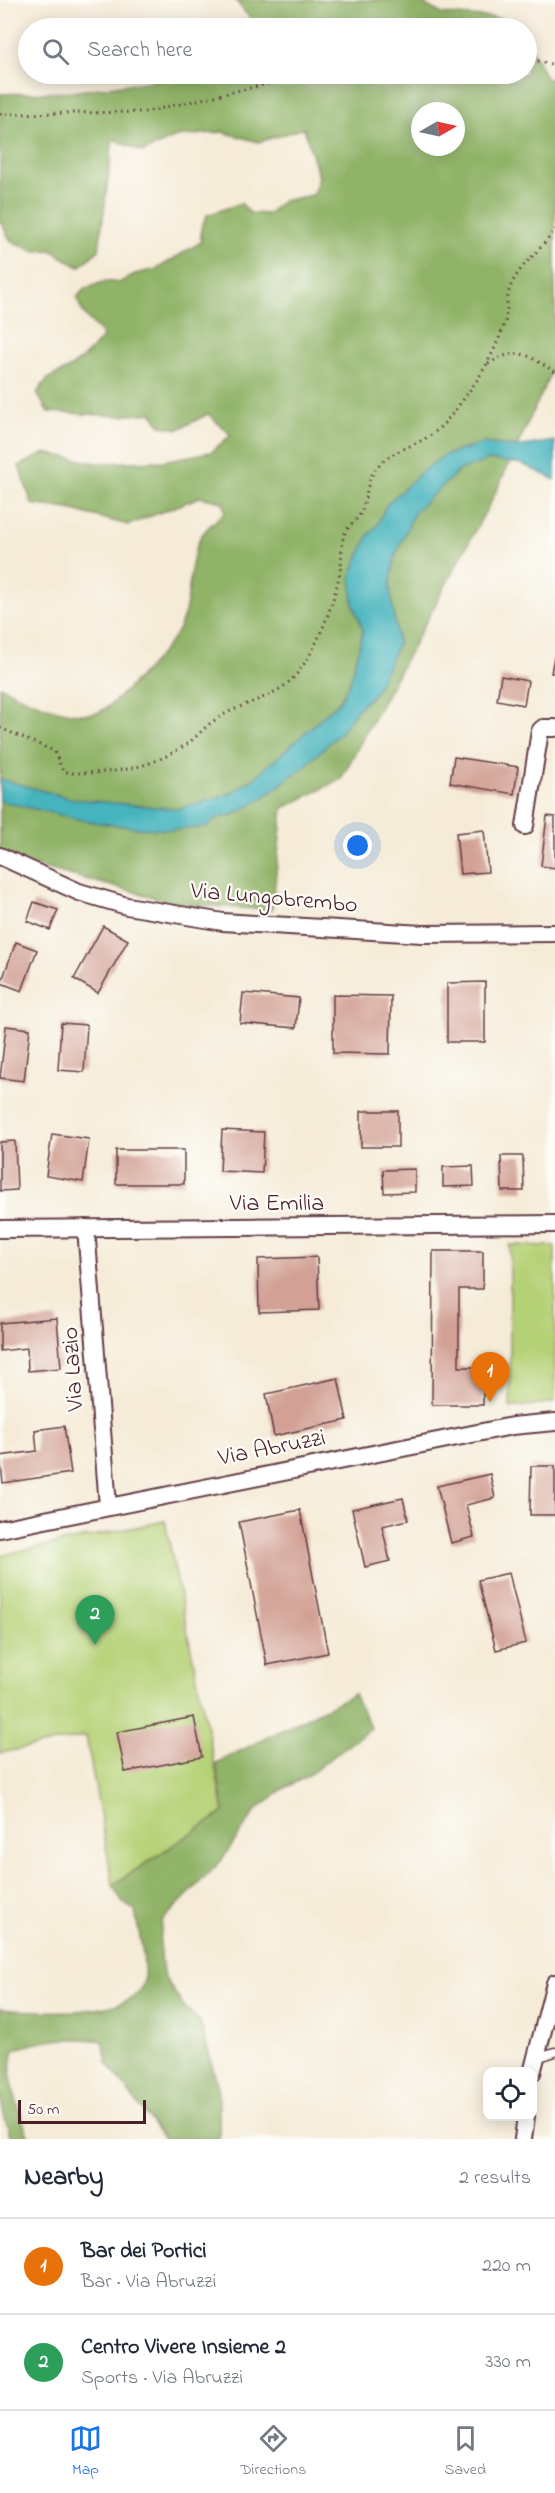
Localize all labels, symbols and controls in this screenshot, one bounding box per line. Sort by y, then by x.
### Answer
search box [18,18,537,84]
icon: search [39,35,72,68]
text: Search here [87,35,192,67]
north arrow [411,102,465,156]
your location [343,831,372,860]
street label: Via Lungobrembo [188,874,359,924]
street label: Via Emilia [229,1187,324,1222]
street label: Via Lazio [54,1326,94,1413]
pin: 1 [470,1352,510,1402]
street label: Via Abruzzi [214,1421,329,1477]
pin: 2 [76,1596,115,1645]
map controls [483,2067,537,2121]
button: locate [483,2067,537,2121]
scale bar [18,2097,146,2124]
text: 50 m [27,2098,59,2122]
text: Nearby [24,2159,103,2197]
text: 2 results [459,2164,531,2193]
text: Bar dei Portici [81,2236,206,2268]
text: 1 [40,2252,47,2281]
text: 220 m [482,2252,531,2281]
text: Bar · Via Abruzzi [81,2268,216,2297]
text: Centro Vivere Insieme 2 [81,2332,286,2364]
text: 2 [39,2348,48,2377]
text: 330 m [485,2348,531,2377]
text: Sports · Via Abruzzi [81,2364,243,2393]
tab: Map [69,2422,102,2482]
tab: Directions [240,2422,306,2482]
tab: Saved [444,2422,486,2482]

